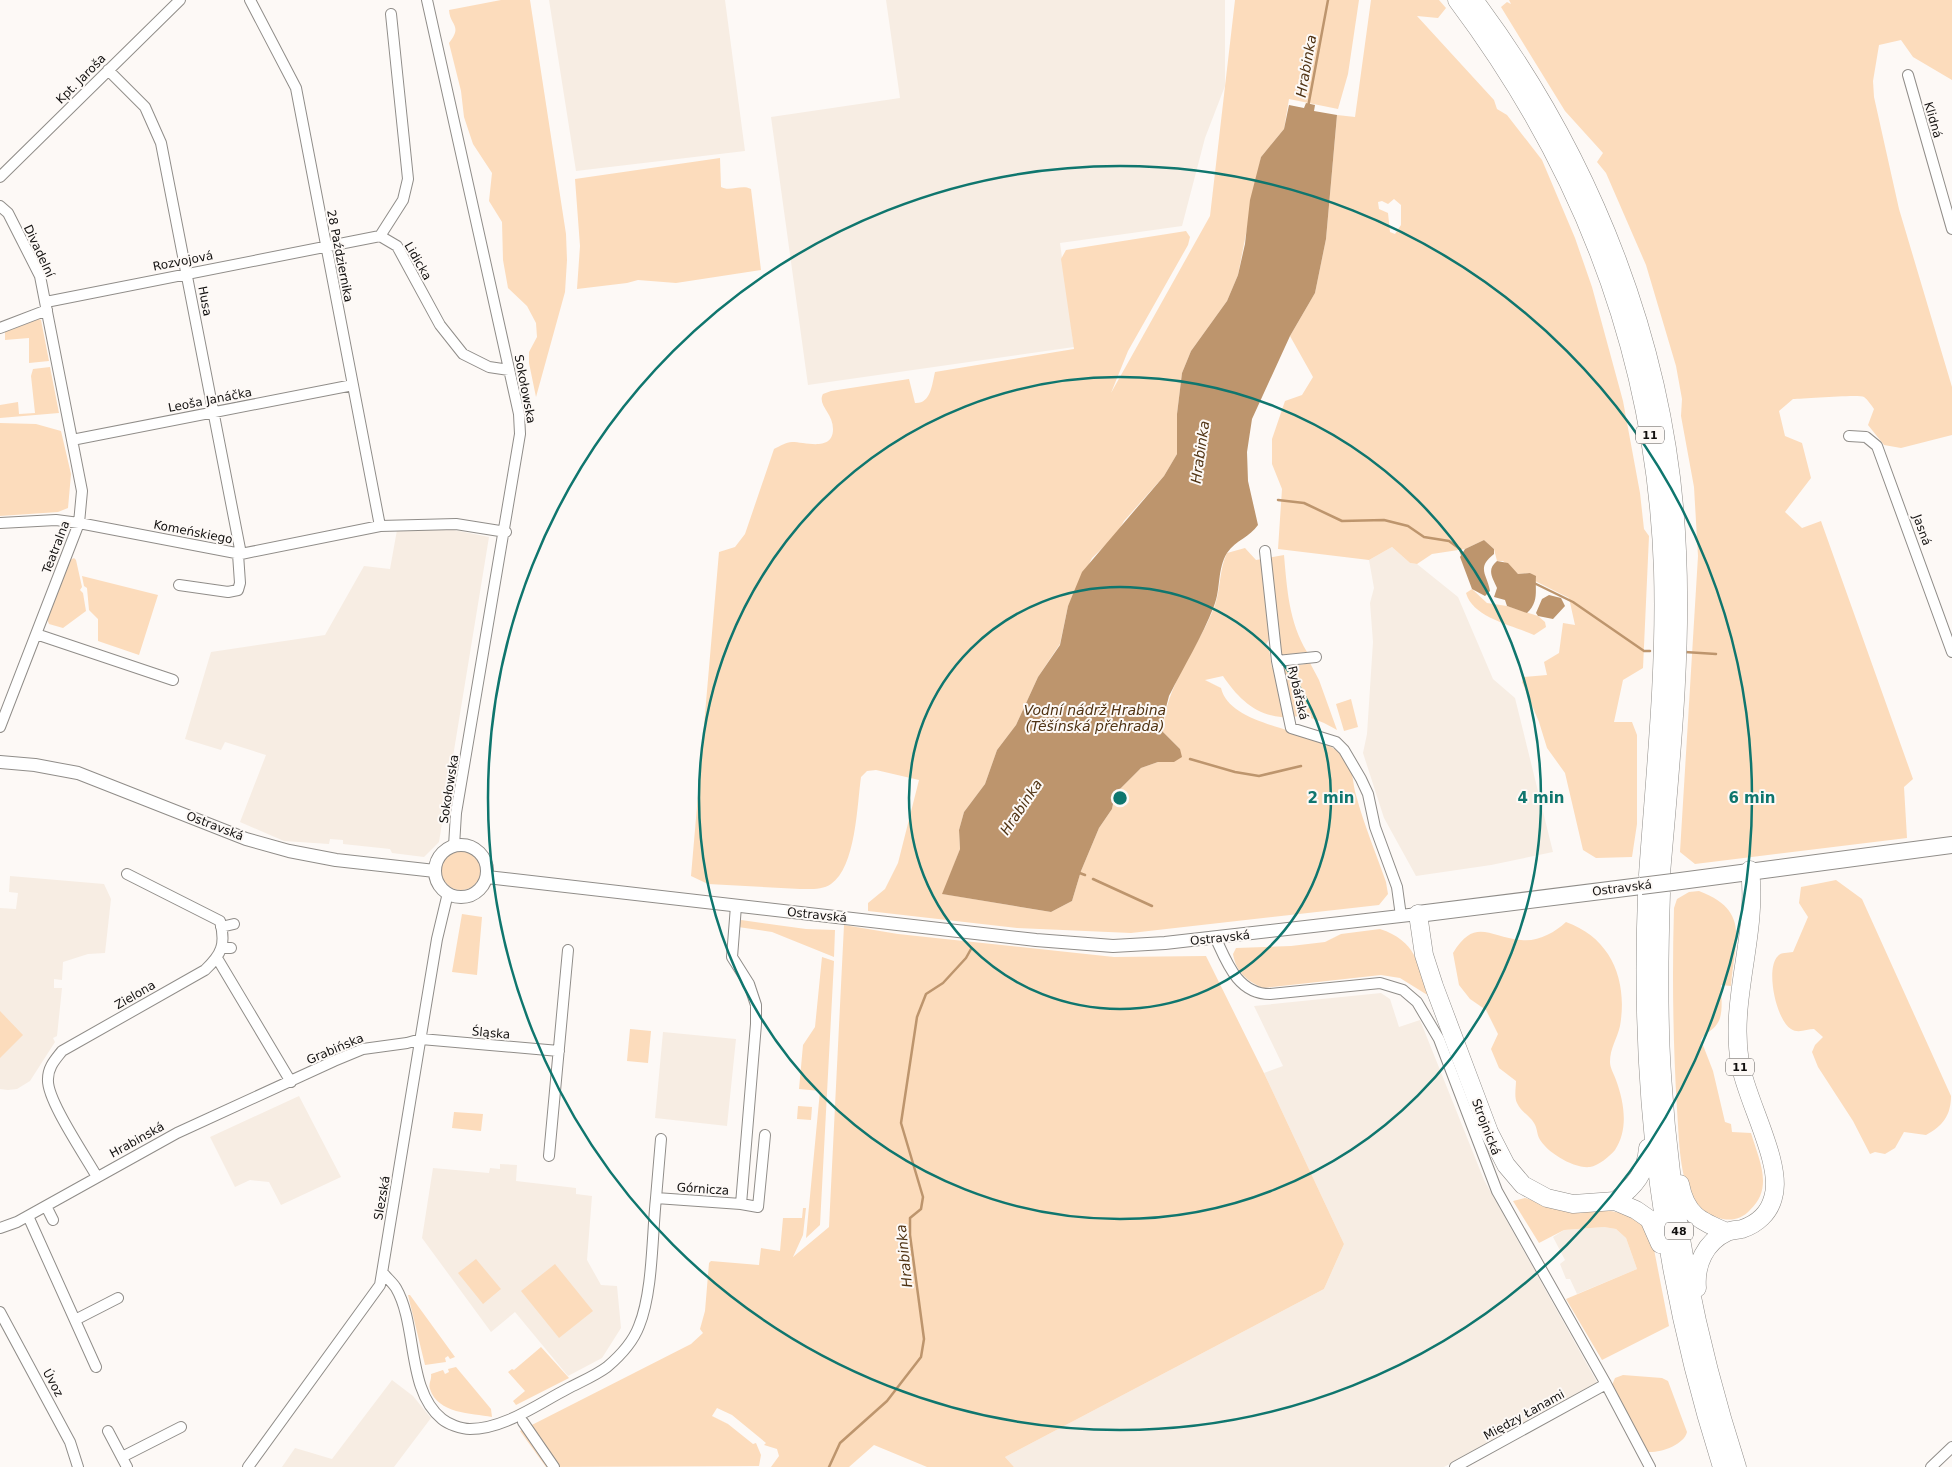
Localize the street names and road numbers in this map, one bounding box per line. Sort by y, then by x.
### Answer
street label: Kpt. Jaroša [53,51,109,107]
street label: Klidná [1921,100,1945,140]
street label: 28 Października [324,209,356,303]
street label: Divadelní [21,223,58,280]
street label: Lidicka [402,239,434,283]
street label: Rozvojová [152,248,214,274]
street label: Husa [195,285,215,317]
street label: Sokołowska [511,353,539,425]
street label: Leoša Janáčka [167,385,253,415]
road number: 11 [1636,426,1664,444]
street label: Jasná [1910,512,1934,547]
street label: Komeńskiego [152,517,234,547]
street label: Teatralna [39,519,72,576]
street label: Rybářská [1285,665,1311,721]
street label: Sokołowska [437,753,461,825]
street label: Ostravská [184,809,246,843]
street label: Ostravská [1591,877,1653,899]
street label: Ostravská [786,905,848,925]
street label: Ostravská [1189,928,1251,948]
street label: Zielona [112,978,158,1012]
street label: Śląska [471,1023,511,1042]
street label: Grabińska [304,1031,366,1067]
road number: 11 [1726,1058,1754,1076]
street label: Strojnická [1469,1097,1503,1157]
street label: Hrabinská [107,1119,167,1161]
street label: Slezská [371,1175,393,1221]
street label: Górnicza [676,1180,730,1198]
road number: 48 [1665,1222,1693,1240]
street label: Úvoz [40,1366,67,1399]
street label: Między Łanami [1481,1387,1567,1443]

